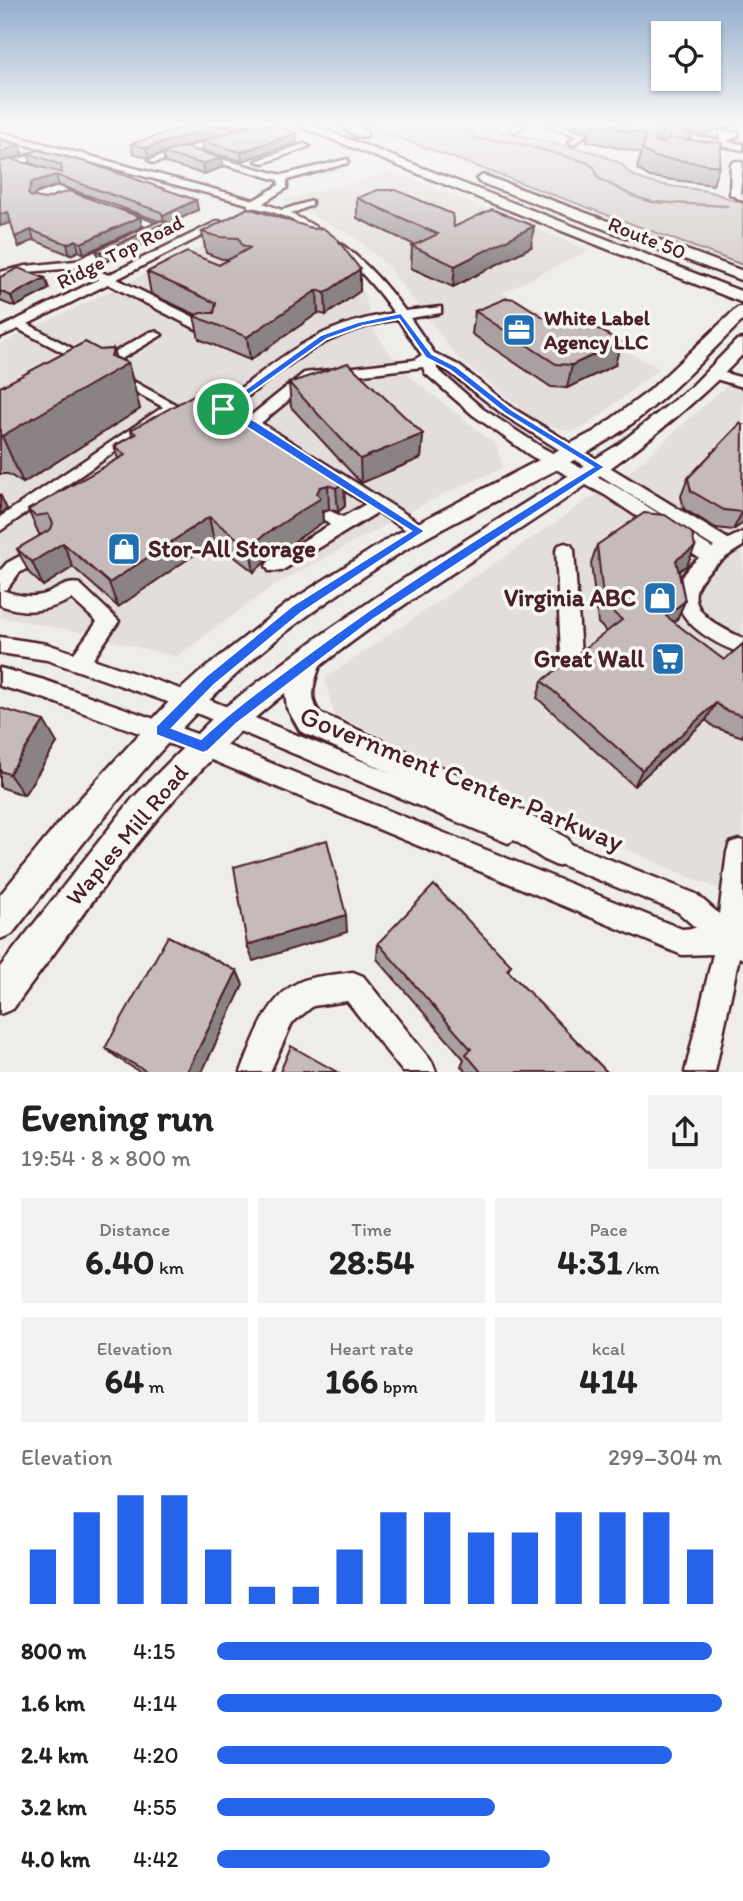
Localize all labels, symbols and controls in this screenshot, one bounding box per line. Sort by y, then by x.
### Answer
map controls [651,21,721,91]
button: locate [651,21,721,91]
street label: Ridge Top Road [52,209,188,294]
street label: Route 50 [605,211,690,264]
place label: White Label Agency LLC [543,305,651,355]
office icon: White Label Agency LLC [500,311,538,349]
pin [193,379,253,439]
icon: arrive [204,390,242,428]
shop icon: Stor-All Storage [105,530,143,568]
place label: Stor-All Storage [148,534,316,564]
shop icon: Virginia ABC [641,579,679,617]
place label: Virginia ABC [504,583,636,613]
supermarket icon: Great Wall [649,640,687,678]
place label: Great Wall [534,644,644,673]
street label: Government Center Parkway [295,697,629,859]
street label: Waples Mill Road [59,758,194,911]
text: Evening run [21,1095,214,1141]
button: share [648,1095,722,1169]
text: 19:54 · 8 × 800 m [21,1144,191,1172]
text: Distance [99,1218,170,1241]
text: Time [351,1218,392,1241]
text: Pace [589,1218,628,1241]
text: 6.40 [85,1241,155,1283]
text: 28:54 [329,1241,414,1283]
text: 4:31 [557,1241,622,1283]
text: km [155,1256,184,1279]
text: /km [622,1256,660,1279]
text: Elevation [97,1337,172,1360]
text: Heart rate [329,1337,414,1360]
text: kcal [592,1337,625,1360]
text: 64 [105,1360,144,1402]
text: 166 [325,1360,378,1402]
text: 414 [579,1360,638,1402]
text: m [144,1375,164,1398]
text: bpm [378,1375,418,1398]
text: Elevation [21,1443,112,1471]
text: 299–304 m [608,1443,722,1471]
text: 800 m [21,1637,86,1665]
text: 4:15 [133,1637,175,1665]
text: 1.6 km [21,1689,85,1717]
text: 4:14 [133,1689,177,1717]
text: 2.4 km [21,1741,88,1769]
text: 4:20 [133,1741,179,1769]
text: 3.2 km [21,1793,87,1821]
text: 4:55 [133,1793,177,1821]
text: 4.0 km [21,1845,90,1873]
text: 4:42 [133,1845,178,1873]

